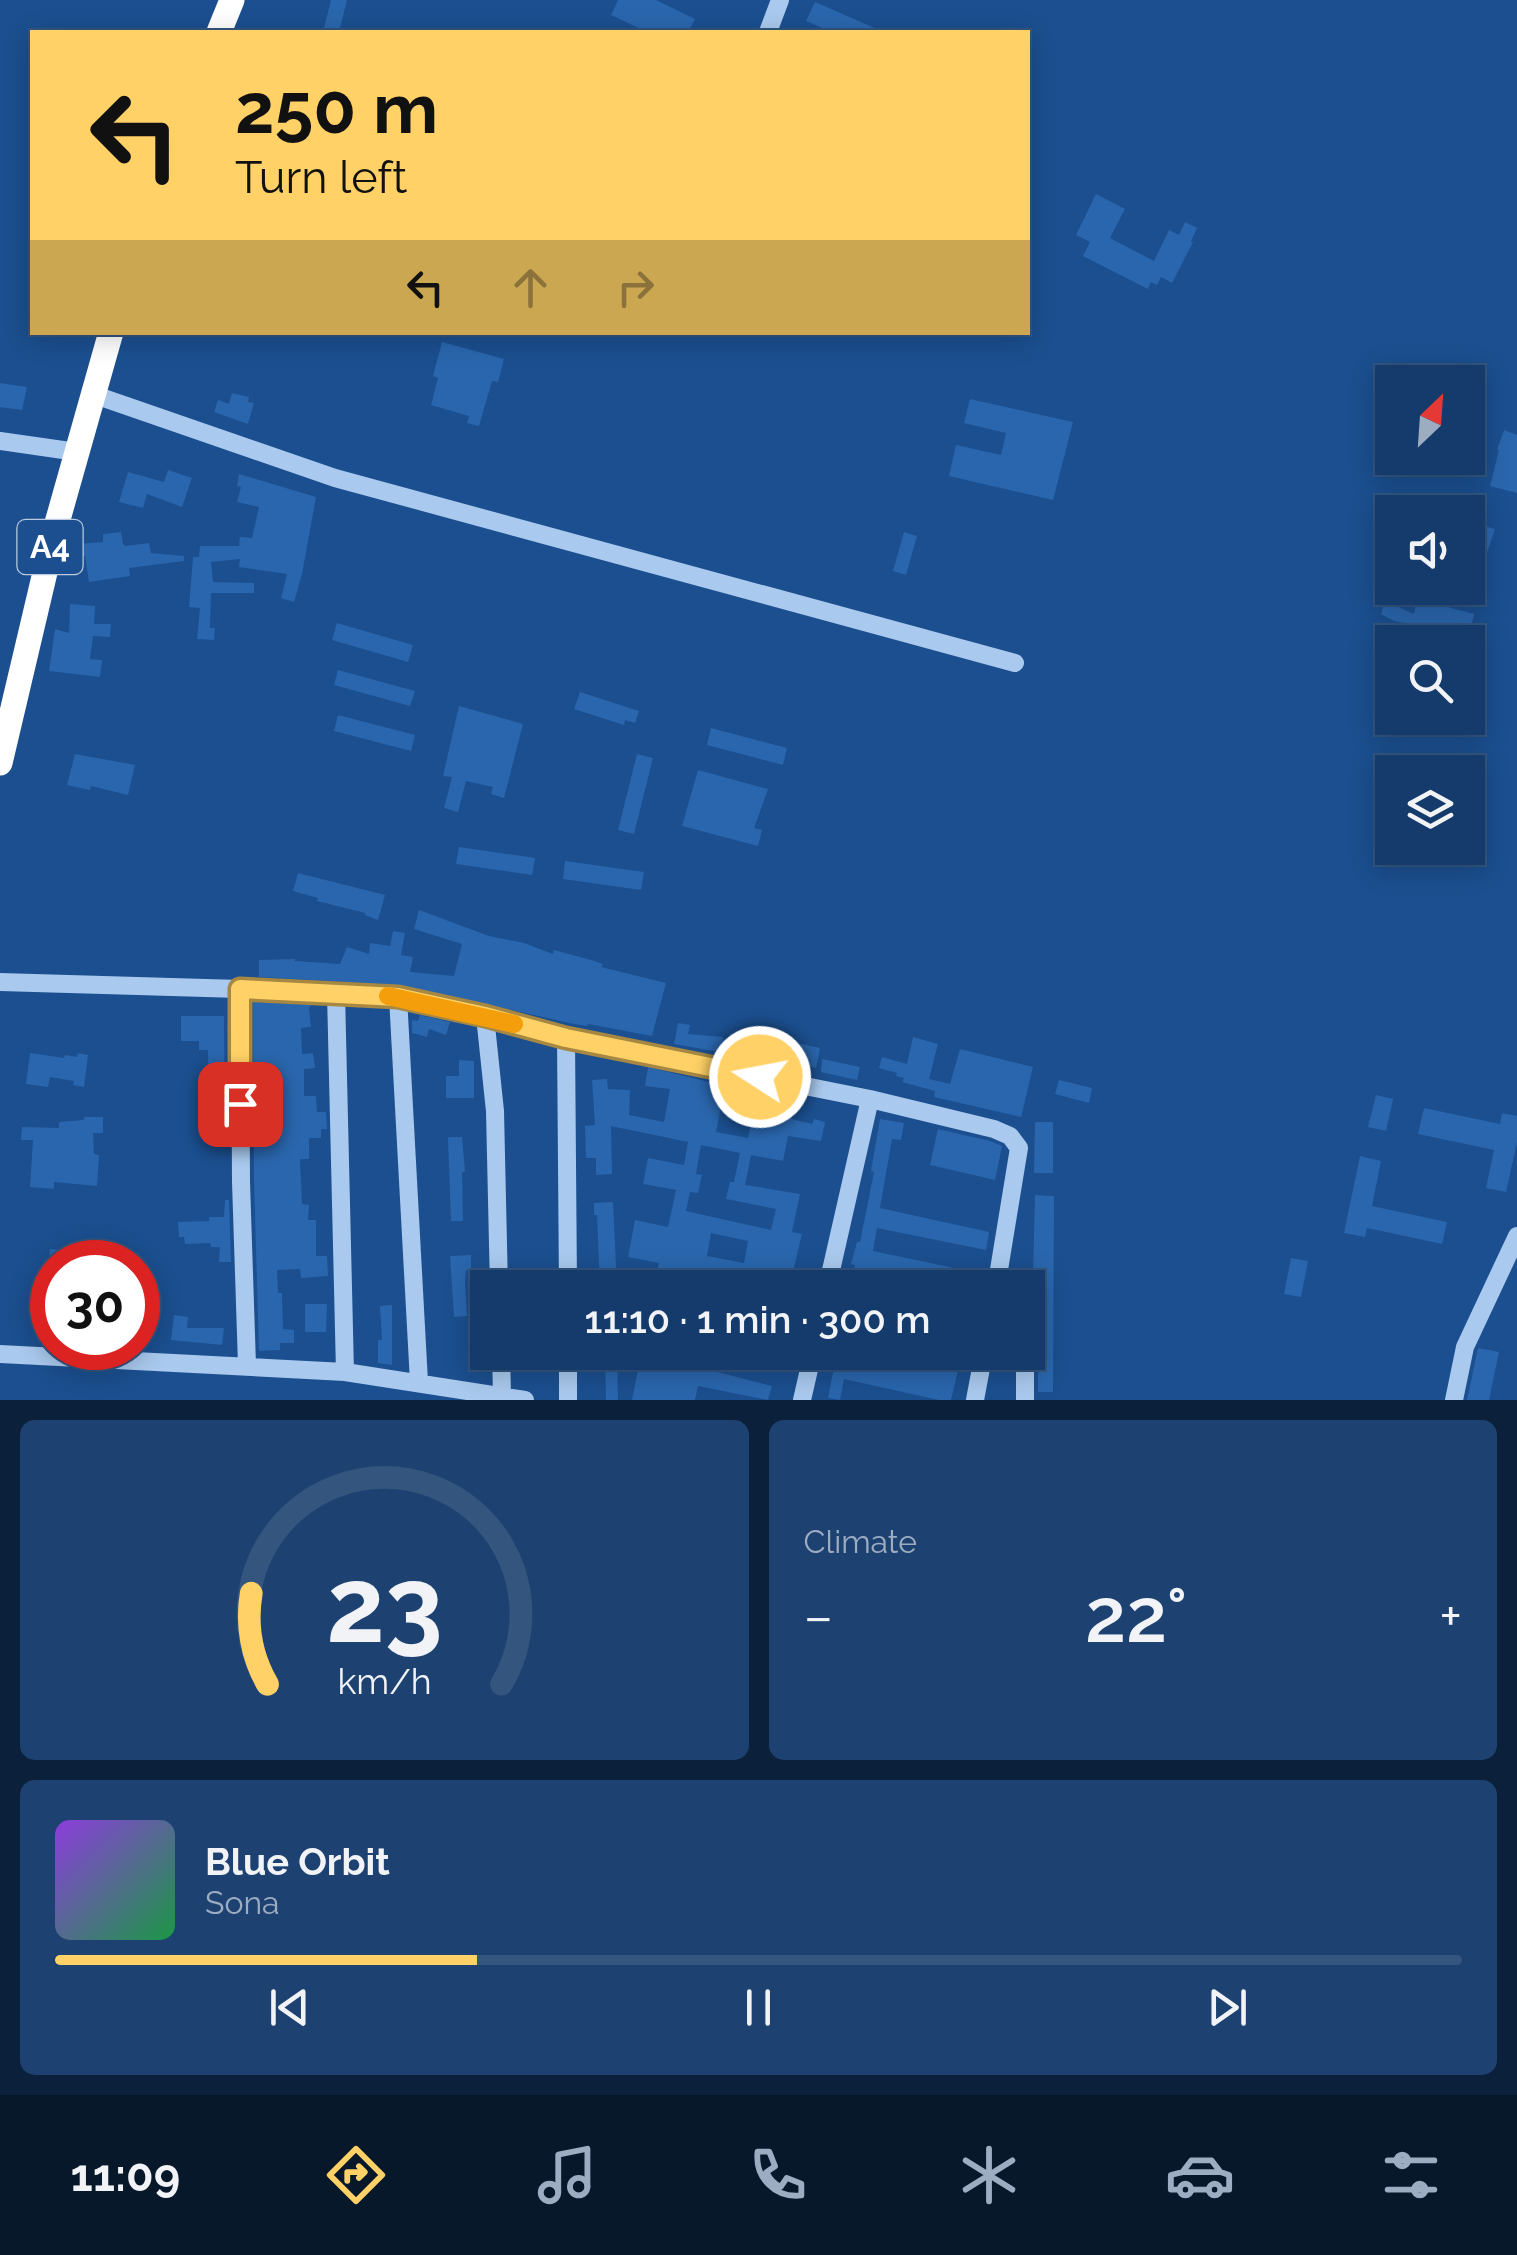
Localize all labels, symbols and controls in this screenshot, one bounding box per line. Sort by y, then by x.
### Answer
text: 250 m [235,67,438,149]
icon: left [70,70,200,200]
text: Turn left [235,151,407,204]
icon: left [398,260,453,315]
icon: ahead [503,260,558,315]
icon: right [608,260,663,315]
north arrow [1375,365,1485,475]
map controls [1375,365,1485,865]
button: sound [1375,495,1485,605]
road number: A4 [18,520,82,574]
button: search [1375,625,1485,735]
button: layers [1375,755,1485,865]
position arrow [708,1025,812,1129]
pin [198,1062,283,1147]
icon: arrive [213,1077,268,1132]
speed limit sign: 30 [30,1240,160,1370]
text: 11:10 · 1 min · 300 m [585,1297,930,1342]
text: Climate [804,1523,917,1560]
text: 23 [326,1544,443,1666]
text: 22° [1085,1571,1187,1660]
text: − [804,1584,833,1649]
text: + [1439,1584,1462,1649]
text: km/h [337,1660,431,1702]
text: Blue Orbit [205,1839,390,1884]
text: Sona [205,1884,280,1921]
icon: previous [262,1980,317,2035]
icon: pause [731,1980,786,2035]
icon: next [1200,1980,1255,2035]
icon: directions [321,2140,391,2210]
icon: music [532,2140,602,2210]
icon: phone [743,2140,813,2210]
icon: climate [954,2140,1024,2210]
icon: car [1165,2140,1235,2210]
icon: filters [1376,2140,1446,2210]
text: 11:09 [71,2149,180,2202]

